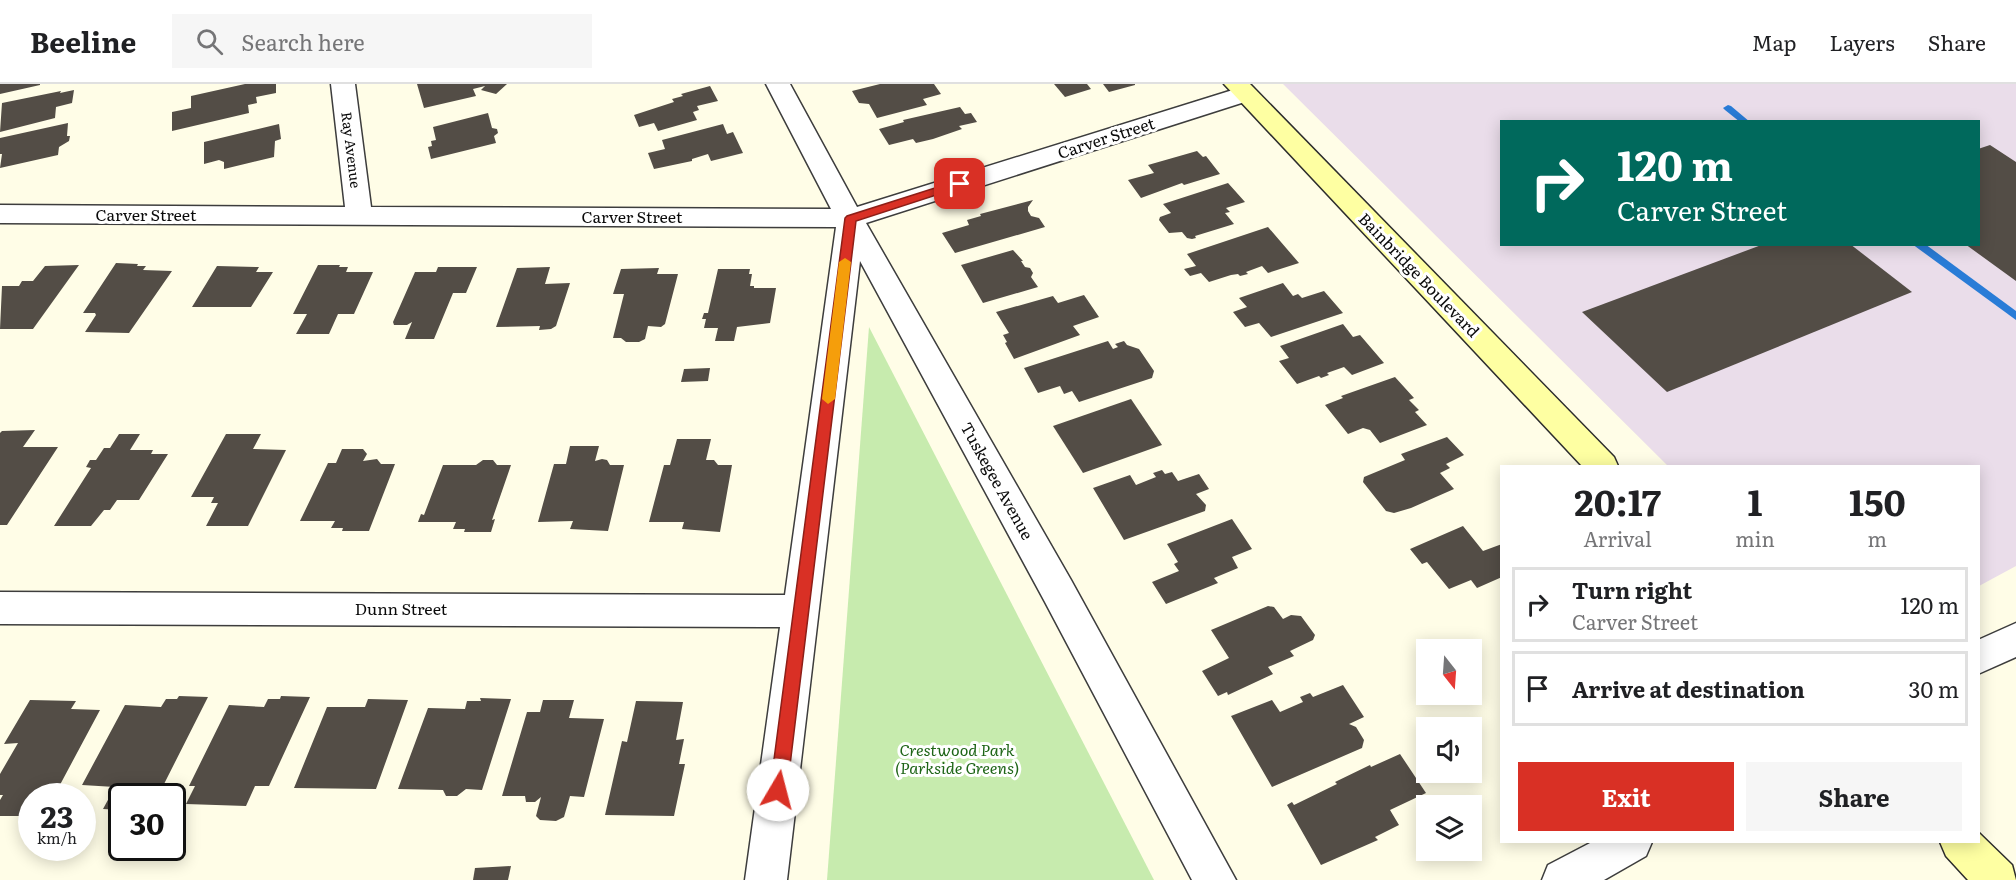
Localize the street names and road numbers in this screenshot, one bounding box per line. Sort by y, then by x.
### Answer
street label: Carver Street [1054,110,1158,164]
street label: Ray Avenue [337,111,367,189]
street label: Carver Street [96,202,197,226]
street label: Carver Street [582,204,683,228]
street label: Bainbridge Boulevard [1354,207,1486,342]
street label: Tuskegee Avenue [956,417,1040,544]
street label: Dunn Street [355,596,448,620]

